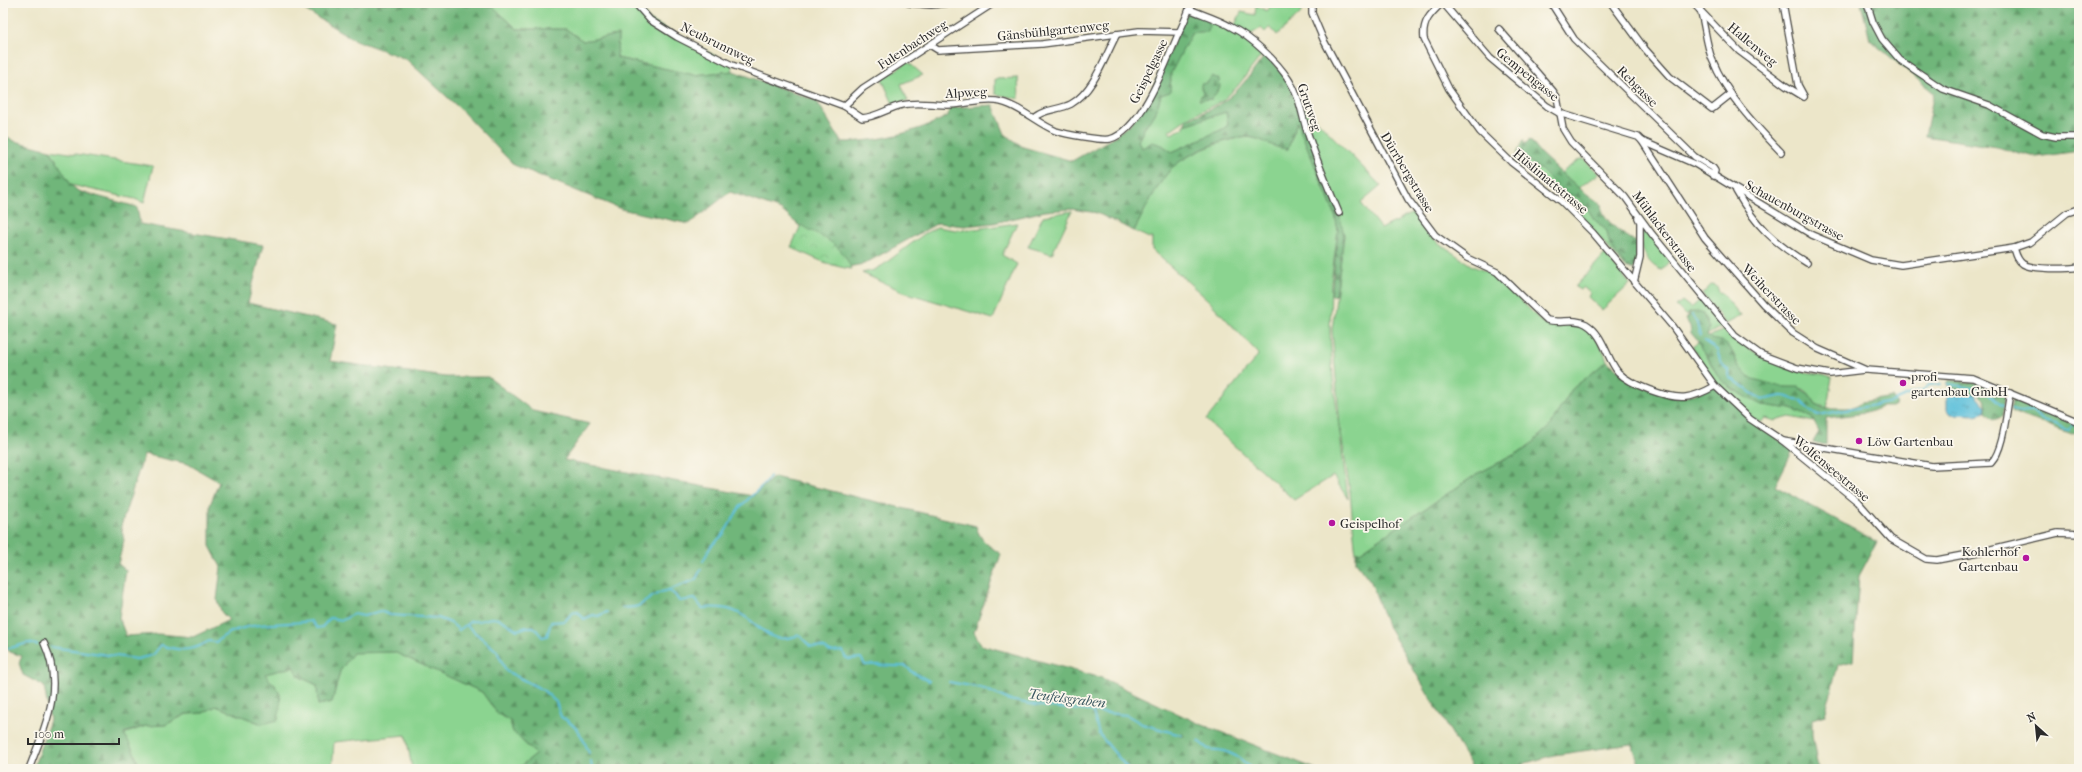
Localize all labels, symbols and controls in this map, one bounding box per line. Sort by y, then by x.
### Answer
street label: Fulenbachweg [875,16,951,73]
street label: Gänsbühlgartenweg [996,17,1111,44]
street label: Neubrunnweg [678,19,758,68]
street label: Hallenweg [1725,19,1781,70]
street label: Geispelgasse [1126,36,1171,106]
street label: Gempengasse [1493,44,1563,105]
street label: Rebgasse [1614,63,1662,110]
street label: Grutweg [1294,81,1325,134]
street label: Alpweg [944,84,988,101]
street label: Dürrbergstrasse [1378,129,1438,216]
street label: Hüslimattstrasse [1510,146,1591,217]
street label: Schauenburgstrasse [1743,177,1847,244]
street label: Mühlackerstrasse [1629,188,1700,275]
street label: Weiherstrasse [1738,260,1805,328]
place label: profi gartenbau GmbH [1910,369,2008,399]
marker: profi gartenbau GmbH [1898,378,1908,388]
street label: Wolfenseestrasse [1790,432,1873,505]
place label: Löw Gartenbau [1867,434,1954,449]
marker: Löw Gartenbau [1854,436,1864,446]
place label: Geispelhof [1340,516,1402,531]
marker: Geispelhof [1327,518,1337,528]
place label: Kohlerhof Gartenbau [1959,544,2021,574]
marker: Kohlerhof Gartenbau [2021,553,2031,563]
water label: Teufelsgraben [1027,685,1107,712]
north arrow [2016,706,2056,746]
text: N [2025,710,2039,725]
scale bar [28,720,119,746]
text: 100 m [34,727,64,741]

